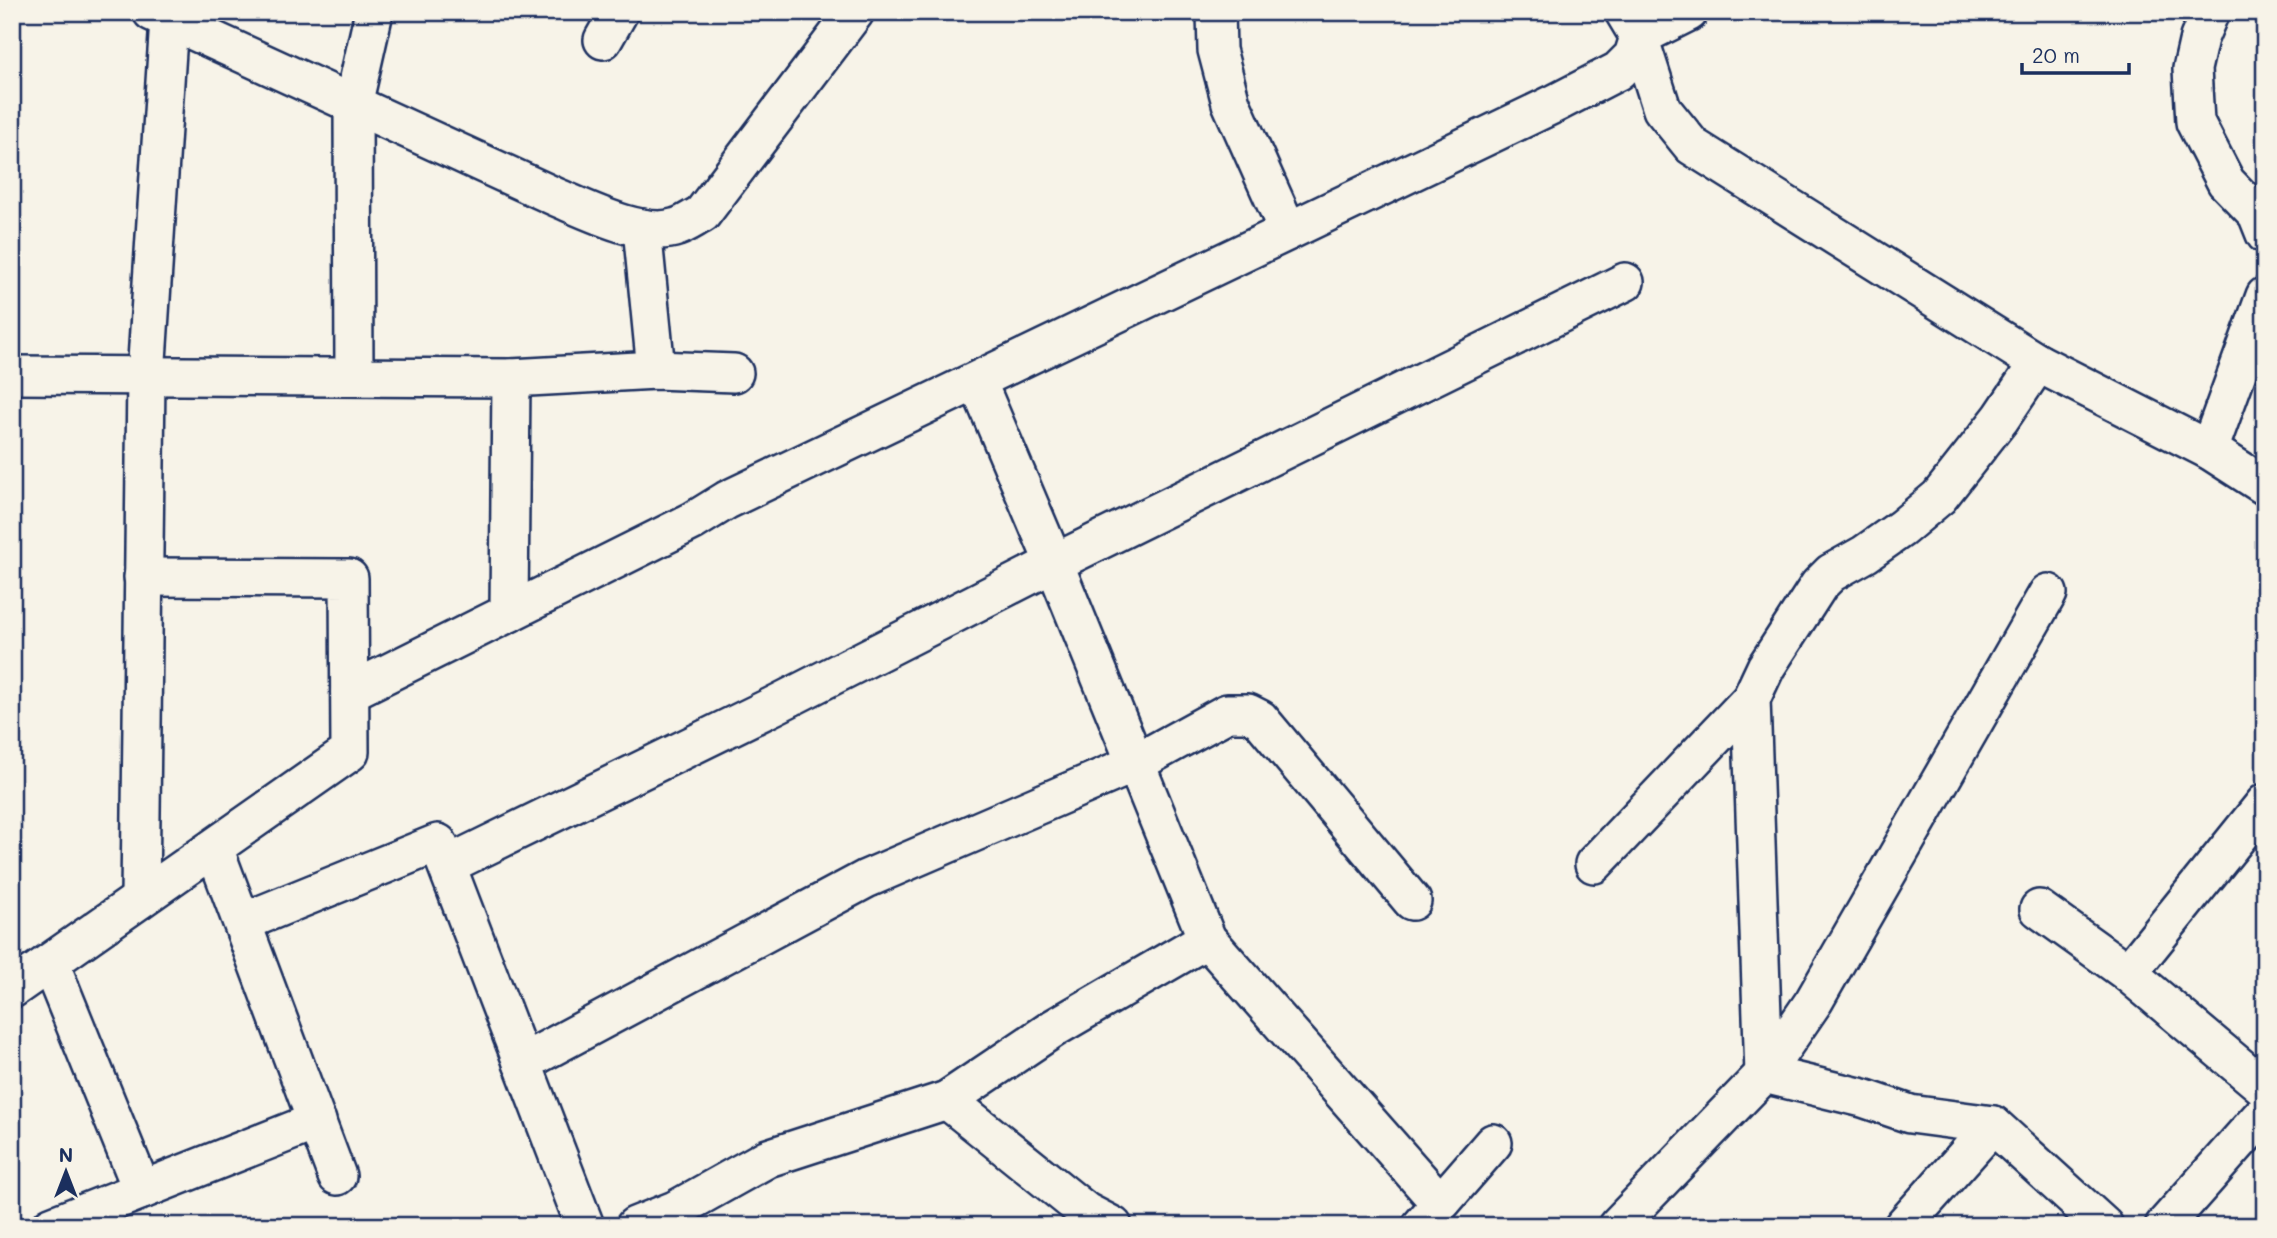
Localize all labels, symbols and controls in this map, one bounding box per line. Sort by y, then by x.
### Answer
scale bar [2022,32,2128,76]
text: 20 m [2032,41,2080,68]
north arrow [32,1136,102,1206]
text: N [59,1142,73,1167]

